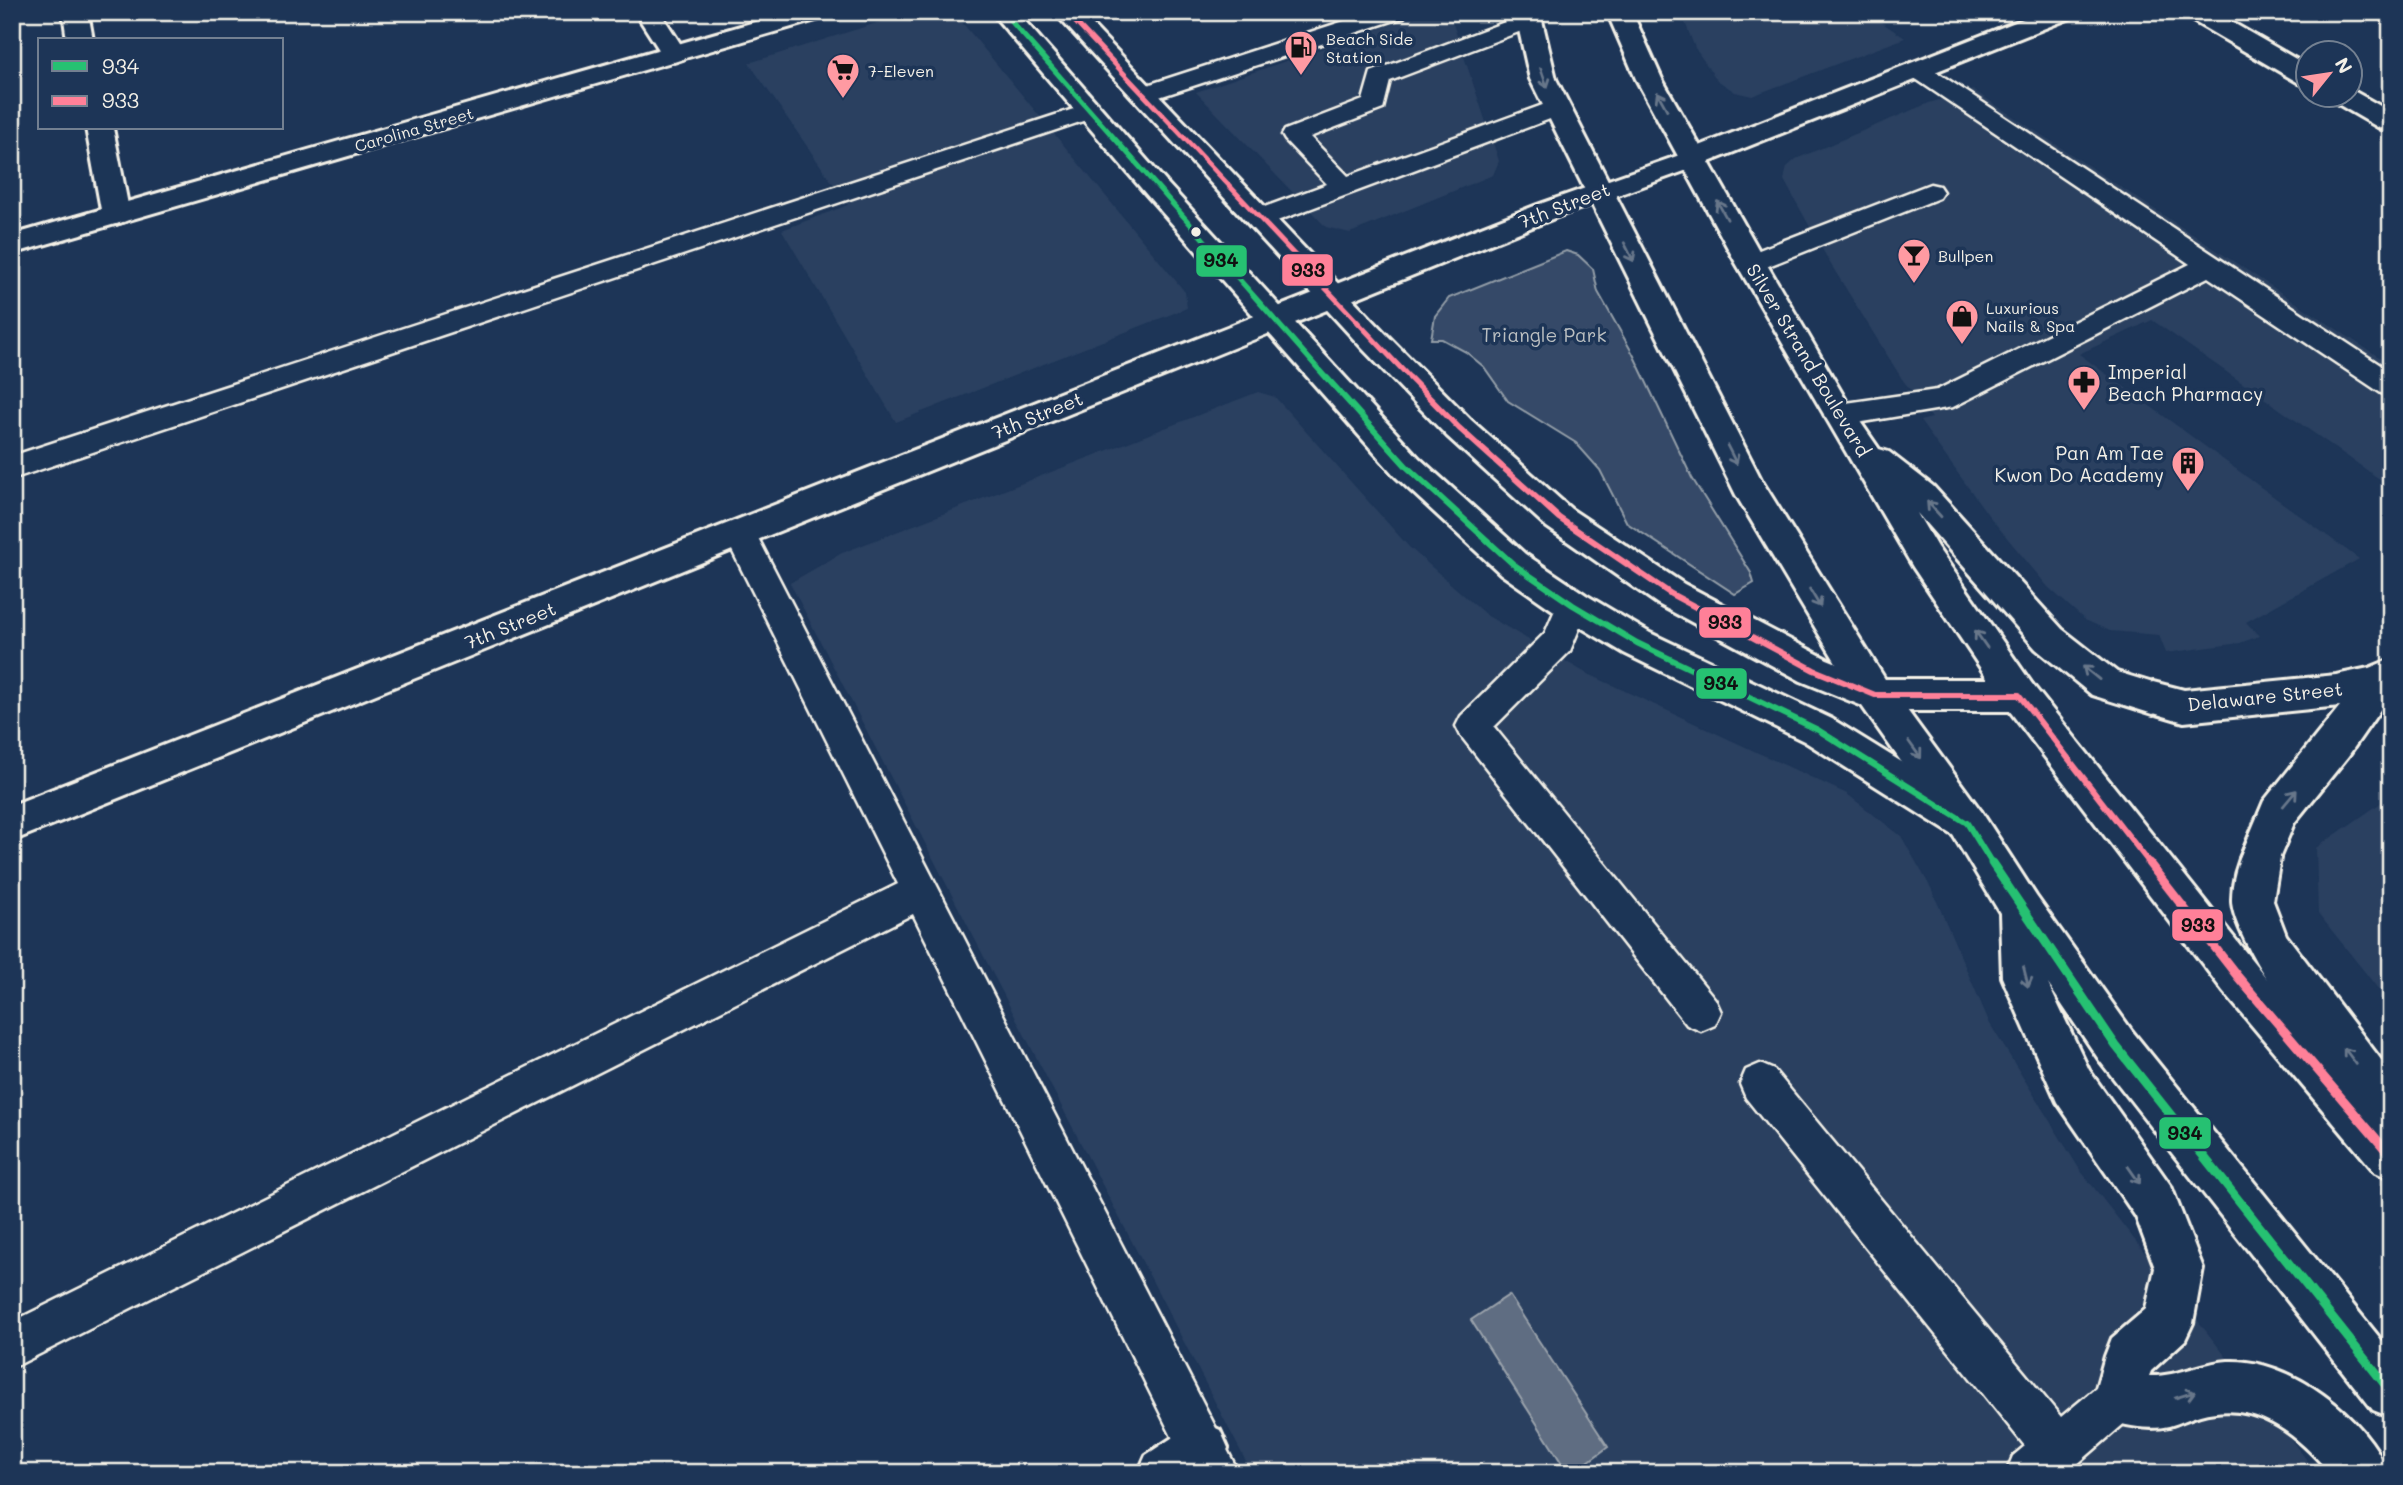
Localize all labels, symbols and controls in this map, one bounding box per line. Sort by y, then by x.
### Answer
fuel station icon: Beach Side Station [1282,28,1320,77]
place label: Beach Side Station [1326,28,1413,67]
legend [38,38,284,130]
north arrow [2294,38,2364,108]
supermarket icon: 7-Eleven [824,51,862,100]
text: 934 [102,52,140,79]
text: N [2330,53,2359,78]
place label: 7-Eleven [868,60,934,81]
one-way arrow [1539,67,1551,89]
text: 933 [102,86,139,113]
one-way arrow [1655,92,1669,112]
street label: Carolina Street [352,102,476,156]
street label: 7th Street [1515,176,1613,234]
one-way arrow [1715,201,1729,221]
unlabelled marker [1189,225,1203,239]
bar icon: Bullpen [1895,236,1933,285]
one-way arrow [1623,241,1637,262]
line badge: 934 [1195,244,1248,278]
place label: Bullpen [1938,245,1993,266]
text: 934 [1204,247,1238,272]
line badge: 933 [1281,253,1334,287]
text: 933 [1291,257,1325,282]
street label: Silver Strand Boulevard [1741,259,1877,461]
shop icon: Luxurious Nails & Spa [1943,297,1981,346]
place label: Luxurious Nails & Spa [1986,297,2075,336]
park label: Triangle Park [1481,322,1607,347]
place label: Imperial Beach Pharmacy [2108,359,2263,406]
pharmacy icon: Imperial Beach Pharmacy [2065,363,2103,412]
street label: 7th Street [988,385,1086,445]
place label: Pan Am Tae Kwon Do Academy [1994,440,2164,487]
one-way arrow [1726,444,1740,465]
building icon: Pan Am Tae Kwon Do Academy [2169,444,2207,493]
one-way arrow [1925,501,1942,518]
one-way arrow [1808,588,1822,608]
street label: 7th Street [461,595,559,655]
line badge: 933 [1698,606,1752,639]
text: 933 [1708,609,1742,634]
one-way arrow [1974,630,1988,649]
one-way arrow [2082,665,2100,681]
line badge: 934 [1695,667,1748,700]
text: 934 [1704,670,1738,695]
street label: Delaware Street [2186,675,2344,717]
one-way arrow [1908,740,1922,759]
one-way arrow [2282,789,2298,807]
line badge: 933 [2171,908,2224,942]
text: 933 [2181,912,2215,937]
one-way arrow [2020,965,2033,988]
one-way arrow [2343,1047,2357,1066]
line badge: 934 [2158,1116,2212,1150]
text: 934 [2168,1120,2202,1145]
one-way arrow [2127,1165,2141,1184]
one-way arrow [2174,1387,2196,1400]

